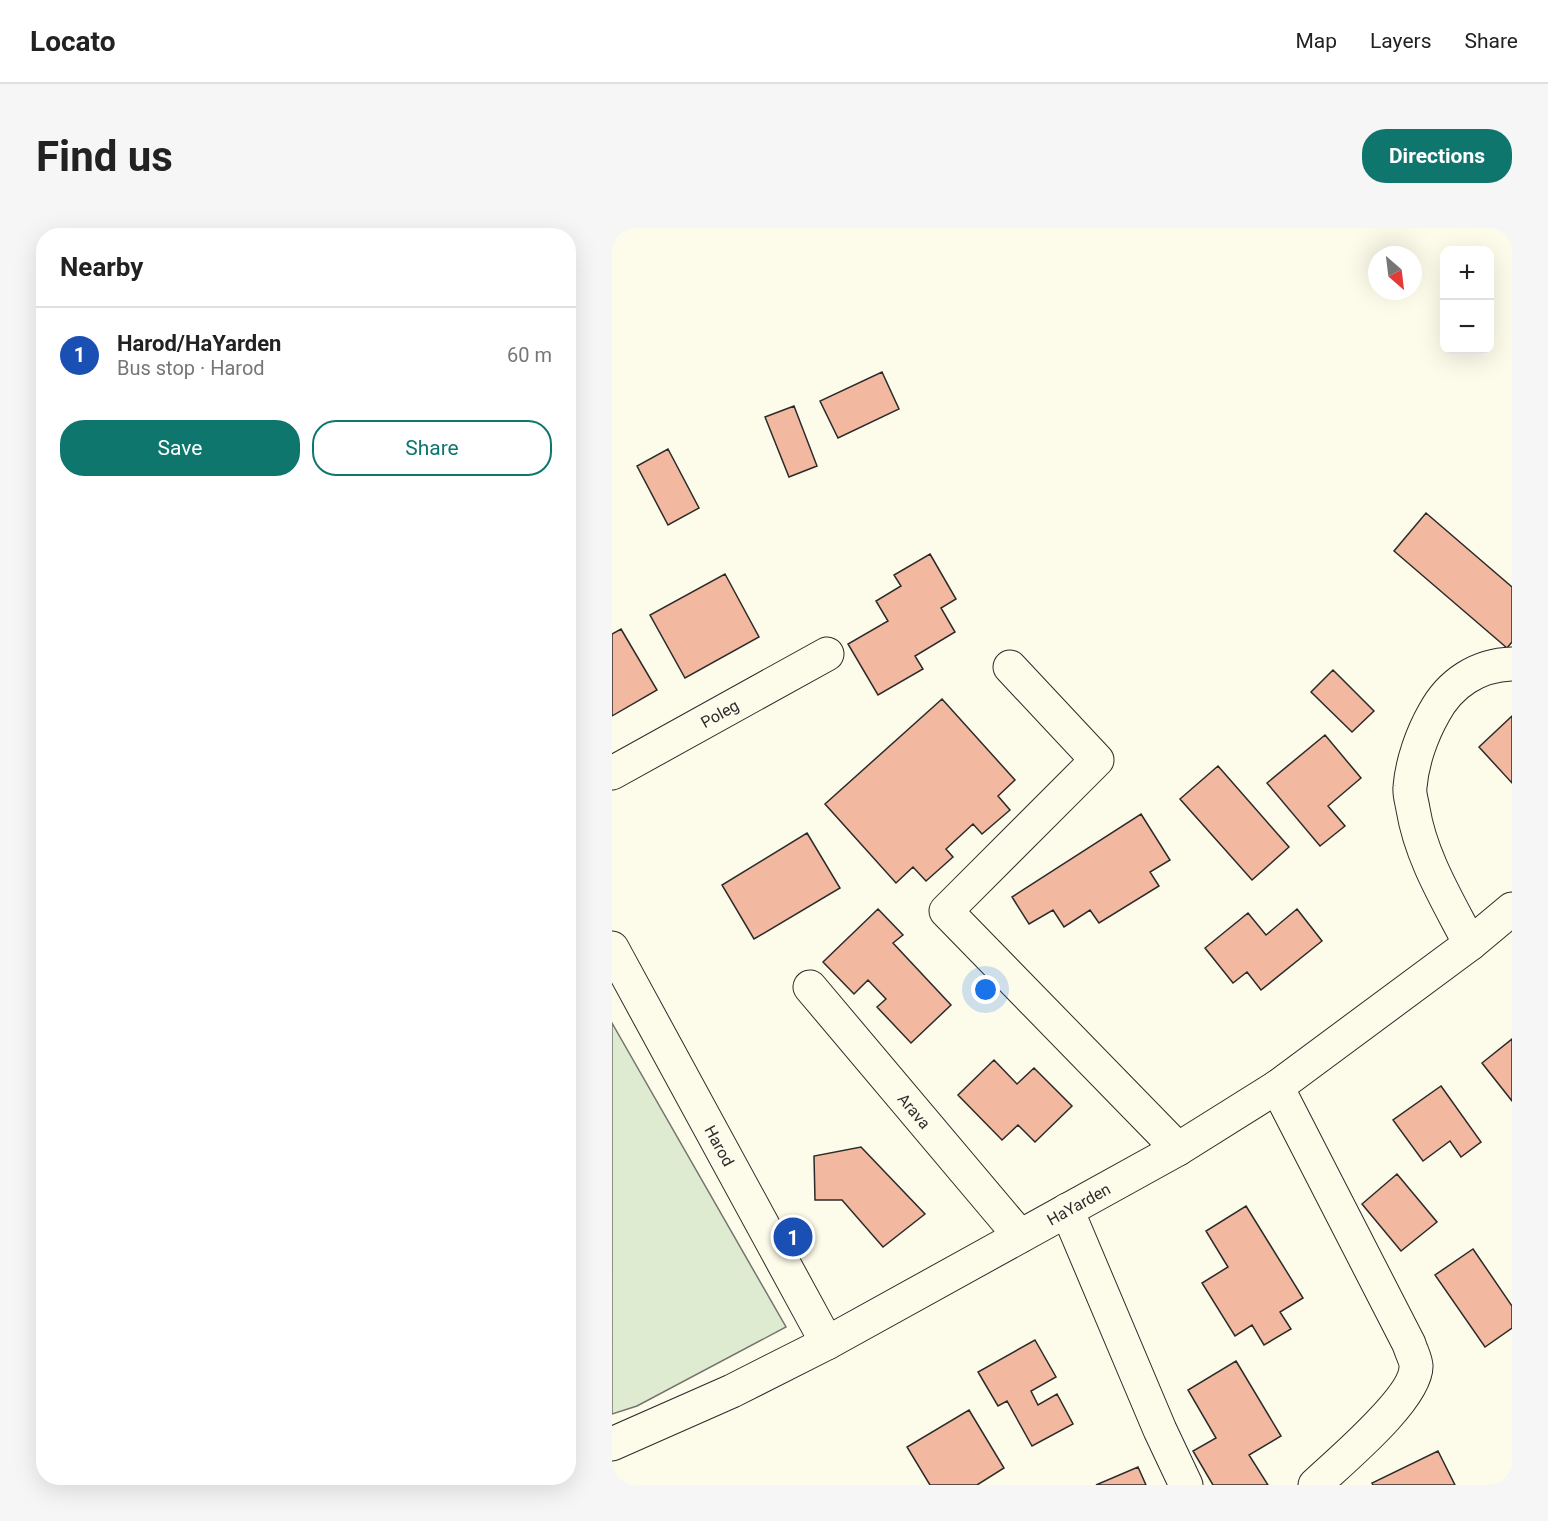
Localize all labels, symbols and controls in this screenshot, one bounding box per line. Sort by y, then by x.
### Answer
text: Locato [30,25,115,58]
text: Map [1295,29,1337,53]
text: Layers [1370,29,1431,53]
text: Share [1464,29,1518,53]
button: Directions [1362,129,1512,183]
text: Find us [36,132,173,181]
north arrow [1368,246,1422,300]
map controls [1440,246,1494,354]
button: + [1440,246,1494,300]
text: Nearby [60,252,143,282]
button: − [1440,300,1494,354]
text: Harod/HaYarden [117,331,281,356]
text: 1 [74,343,85,367]
text: 60 m [507,343,552,367]
text: Bus stop · Harod [117,356,265,380]
button: Save [60,420,300,476]
button: Share [312,420,552,476]
street label: Poleg [697,695,742,732]
your location [971,975,1000,1004]
street label: Arava [894,1089,935,1132]
street label: Harod [701,1122,738,1169]
street label: HaYarden [1044,1179,1114,1229]
pin: 1 [774,1214,813,1260]

